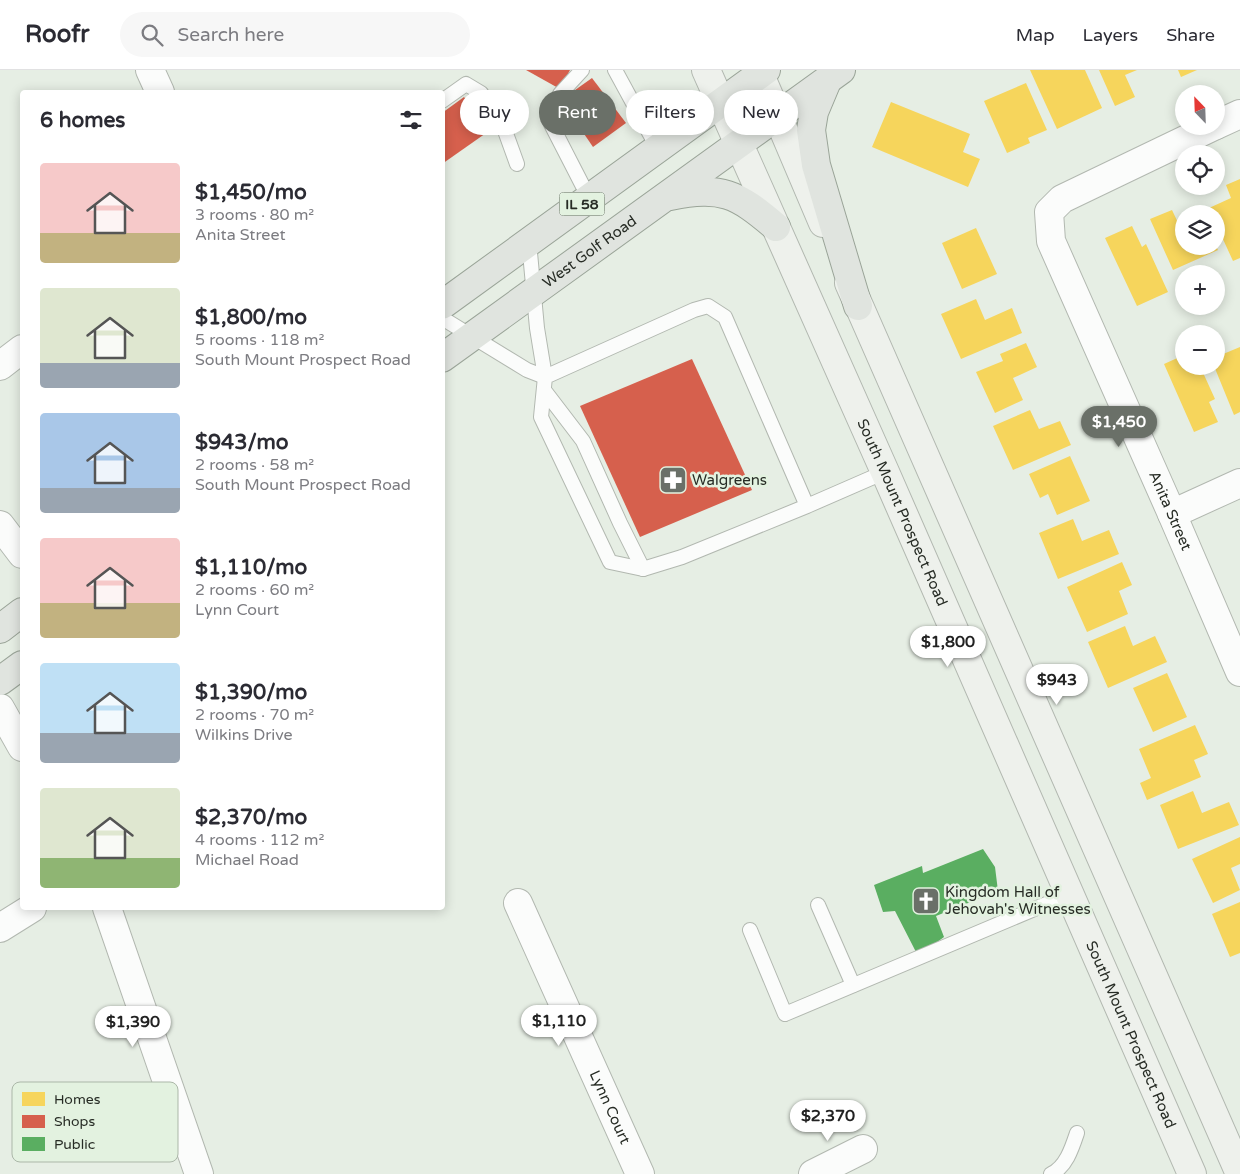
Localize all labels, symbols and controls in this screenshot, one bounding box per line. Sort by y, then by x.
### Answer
search box [120,12,470,57]
text: Roofr [25,20,90,49]
icon: search [138,21,166,49]
text: Search here [178,24,284,46]
text: Map [1016,24,1055,46]
text: Layers [1083,24,1138,46]
text: Share [1166,24,1215,46]
north arrow [1175,85,1225,135]
map controls [1175,85,1225,375]
chip: Buy [460,90,529,135]
chip: Rent [539,90,616,135]
chip: Filters [626,90,714,135]
chip: New [724,90,798,135]
icon: filters [397,106,425,134]
text: 6 homes [40,108,125,133]
button: locate [1175,145,1225,195]
text: $1,450/mo [195,180,307,205]
icon: home [80,183,140,243]
road number: IL 58 [560,192,604,216]
text: 3 rooms · 80 m² [195,205,314,225]
button: layers [1175,205,1225,255]
street label: West Golf Road [539,212,640,291]
text: Anita Street [195,225,286,245]
button: + [1175,265,1225,315]
text: $1,800/mo [195,305,307,330]
icon: home [80,308,140,368]
button: − [1175,325,1225,375]
text: 5 rooms · 118 m² [195,330,324,350]
text: South Mount Prospect Road [195,350,411,370]
pin: $1,450 [1078,406,1160,448]
text: $1,450 [1092,412,1146,432]
street label: South Mount Prospect Road [853,416,951,609]
text: $943/mo [195,430,289,455]
icon: home [80,433,140,493]
text: 2 rooms · 58 m² [195,455,314,475]
pharmacy icon: Walgreens [658,465,688,495]
street label: Anita Street [1145,468,1196,553]
place label: Walgreens [692,471,767,489]
text: South Mount Prospect Road [195,475,411,495]
text: $1,110/mo [195,555,307,580]
icon: home [80,558,140,618]
text: 2 rooms · 60 m² [195,580,314,600]
text: Lynn Court [195,600,279,620]
pin: $1,800 [907,626,989,668]
text: $1,800 [921,632,975,652]
pin: $943 [1027,664,1087,706]
text: $943 [1037,670,1077,690]
text: $1,390/mo [195,680,307,705]
icon: home [80,683,140,743]
text: 2 rooms · 70 m² [195,705,314,725]
text: Wilkins Drive [195,725,293,745]
text: $2,370/mo [195,805,307,830]
icon: home [80,808,140,868]
text: 4 rooms · 112 m² [195,830,324,850]
text: Michael Road [195,850,299,870]
place label: Kingdom Hall of Jehovah's Witnesses [945,883,1091,918]
church icon: Kingdom Hall of Jehovah's Witnesses [911,886,941,916]
street label: South Mount Prospect Road [1082,938,1180,1131]
pin: $1,110 [518,1004,600,1047]
pin: $1,390 [92,1006,174,1048]
text: $1,110 [532,1011,586,1031]
text: $1,390 [106,1012,160,1032]
street label: Lynn Court [586,1068,634,1147]
legend [12,1082,178,1162]
text: Homes [54,1091,101,1108]
pin: $2,370 [787,1100,869,1142]
text: $2,370 [801,1106,855,1126]
text: Shops [54,1113,95,1130]
text: Public [54,1136,95,1153]

